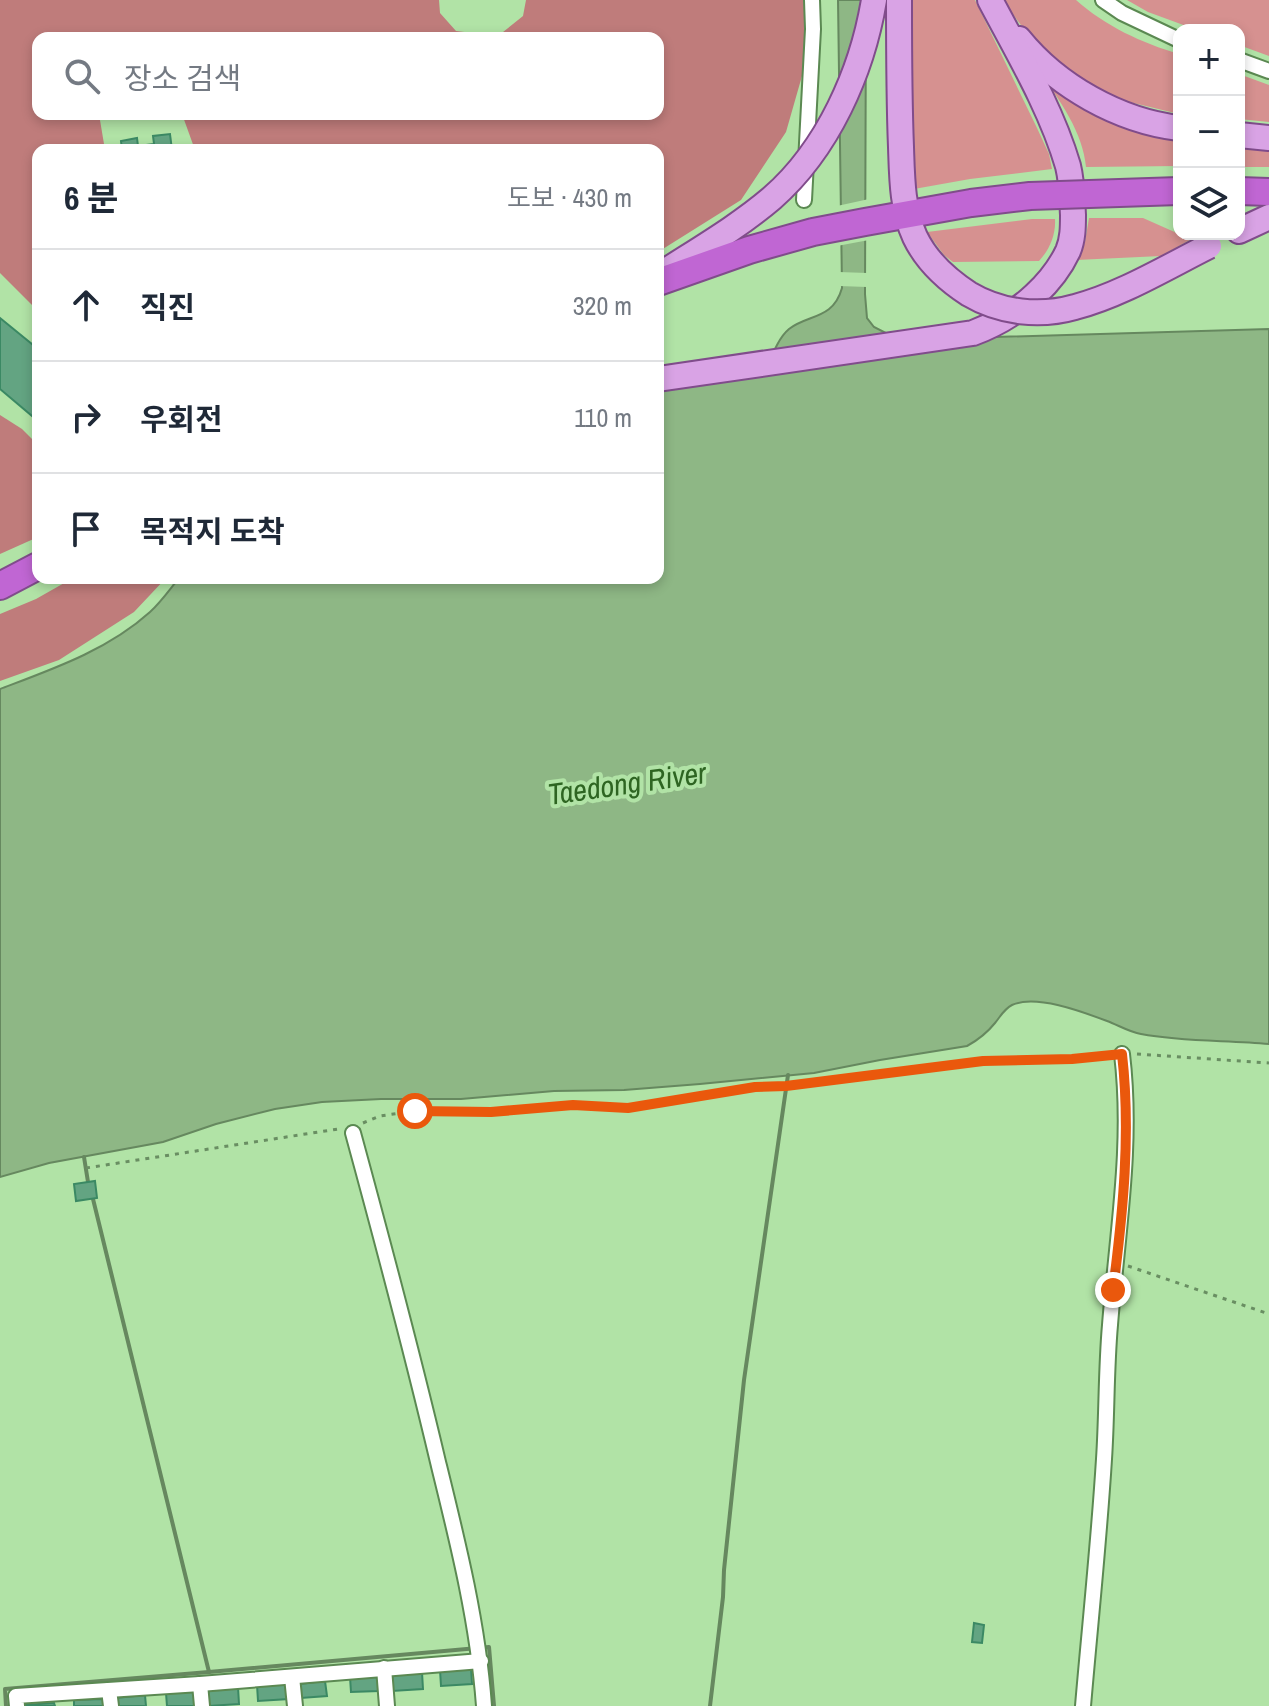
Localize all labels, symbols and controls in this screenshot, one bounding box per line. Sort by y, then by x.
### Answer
map controls [1173,24,1245,240]
button: + [1173,24,1245,96]
search box [32,32,664,120]
icon: search [60,54,104,98]
text: 장소 검색 [124,58,241,98]
button: − [1173,96,1245,168]
button: layers [1173,168,1245,240]
text: 6 분 [64,175,119,221]
text: 도보 · 430 m [507,180,632,215]
icon: ahead [64,283,108,327]
text: 직진 [140,287,195,327]
text: 320 m [573,288,632,323]
icon: right [64,395,108,439]
text: 우회전 [140,399,223,439]
text: 110 m [574,400,632,435]
icon: arrive [64,507,108,551]
text: 목적지 도착 [140,511,285,551]
water label: Taedong River [545,752,709,814]
route start [397,1093,433,1129]
route end [1095,1272,1131,1308]

